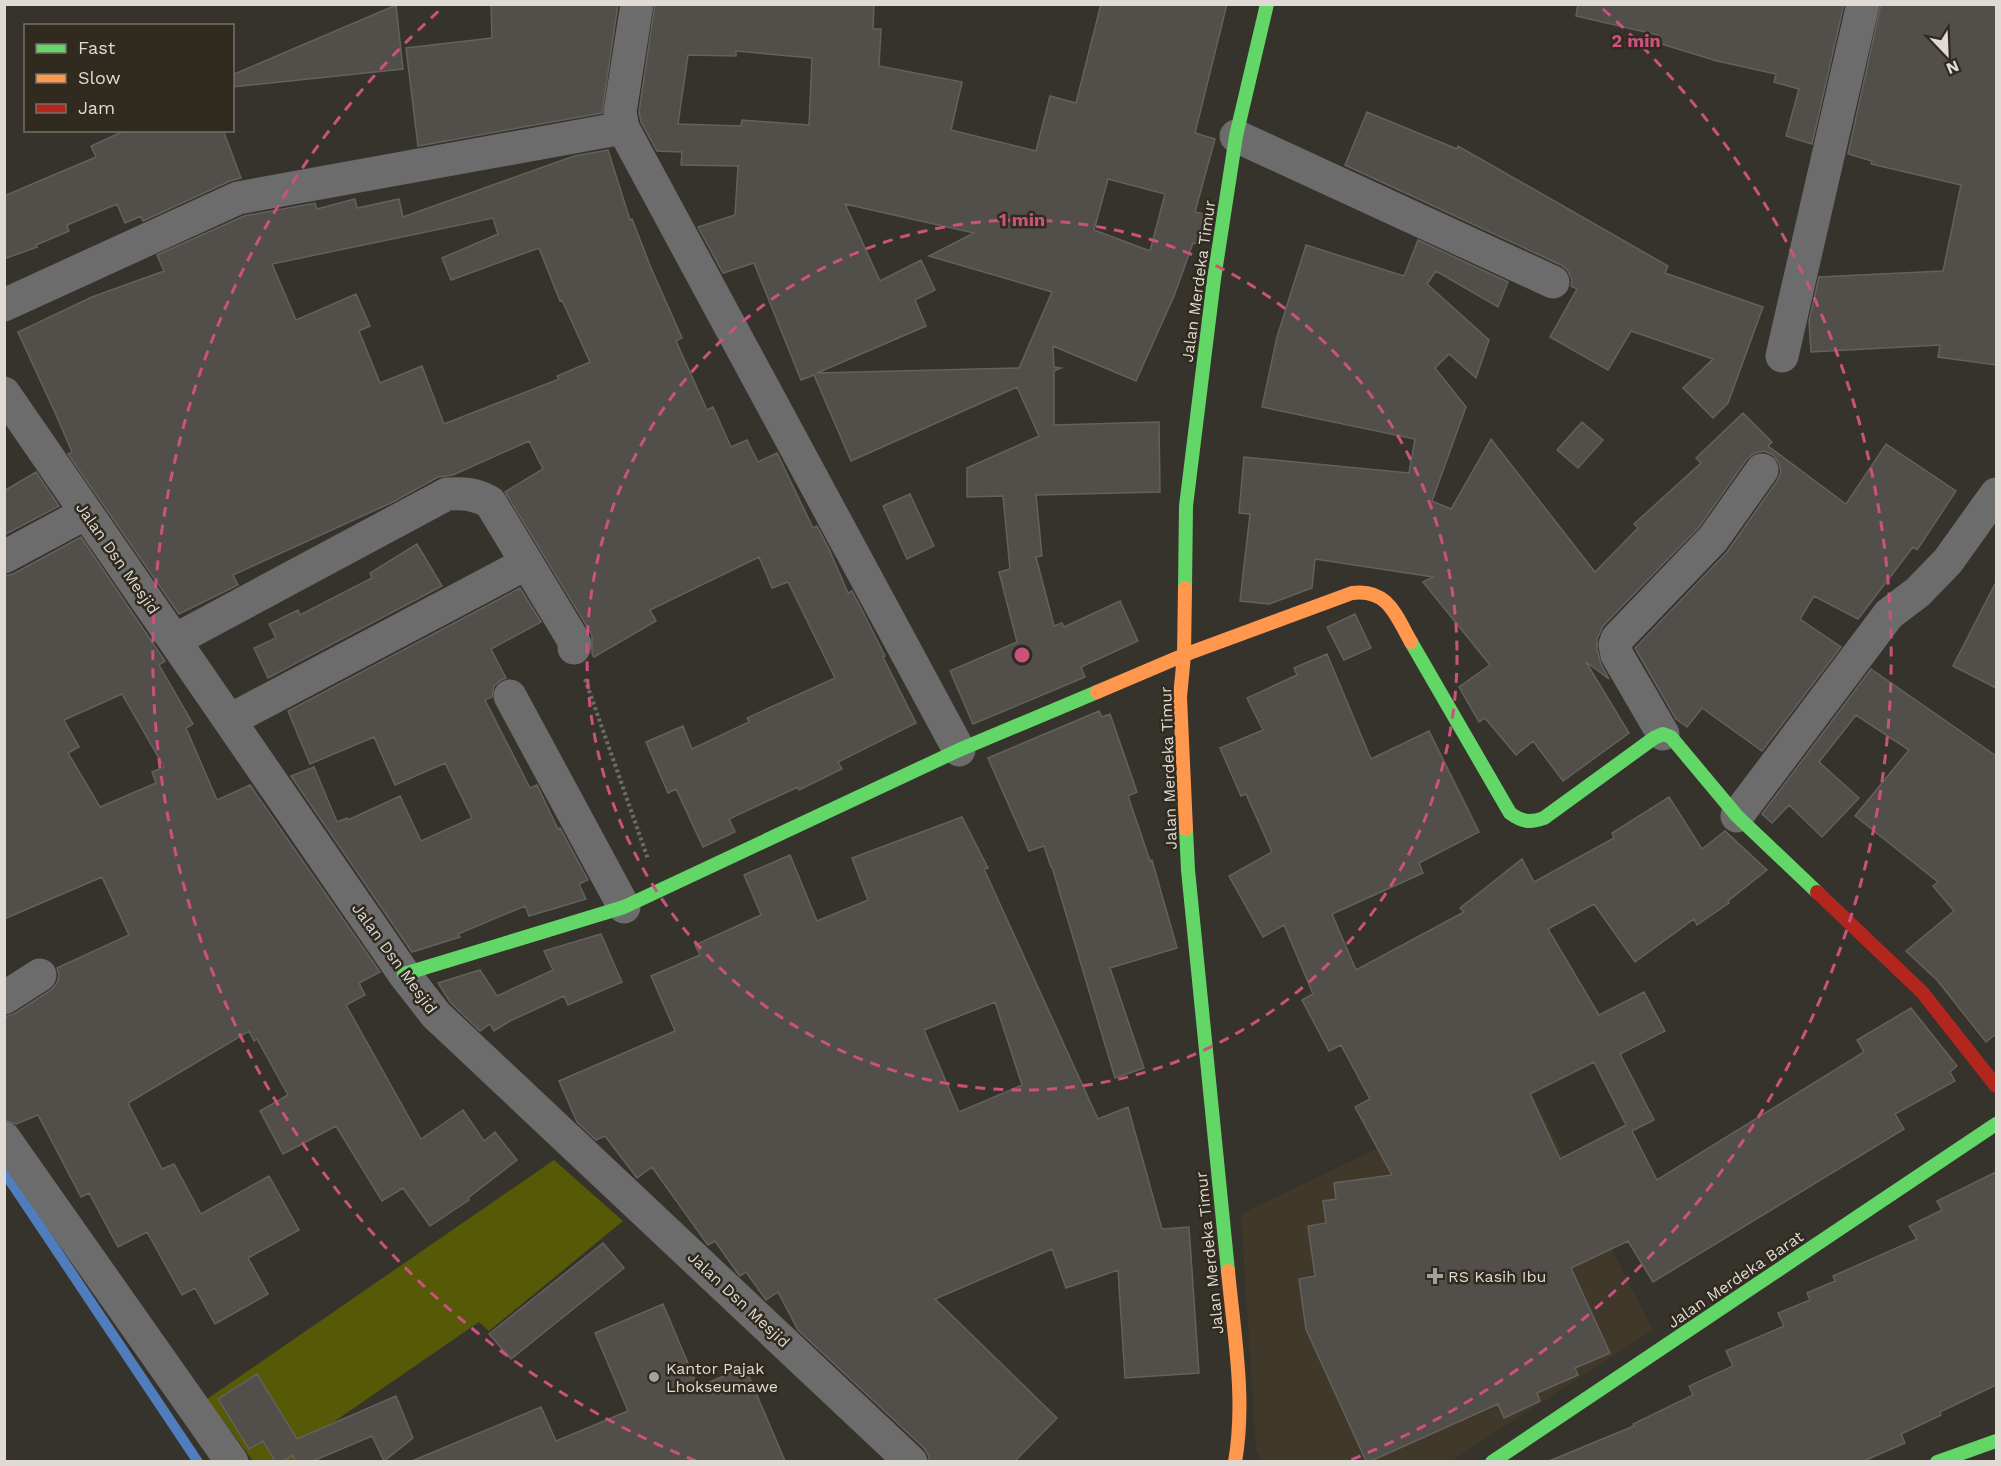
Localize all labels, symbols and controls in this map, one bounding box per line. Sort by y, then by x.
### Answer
legend [24,24,234,132]
north arrow [1917,24,1977,84]
text: 2 min [1611,30,1661,51]
text: Fast [78,37,116,58]
text: N [1943,56,1962,78]
text: Slow [78,67,121,88]
text: Jam [78,97,115,118]
street label: Jalan Merdeka Timur [1178,198,1219,363]
text: 1 min [999,209,1045,230]
street label: Jalan Dsn Mesjid [72,499,163,618]
centre of rings [1012,645,1032,665]
street label: Jalan Merdeka Timur [1156,686,1181,850]
street label: Jalan Dsn Mesjid [348,899,441,1017]
street label: Jalan Merdeka Timur [1191,1170,1227,1335]
street label: Jalan Merdeka Barat [1664,1227,1807,1332]
street label: Jalan Dsn Mesjid [684,1247,793,1351]
marker: RS Kasih Ibu [1426,1267,1444,1285]
place label: RS Kasih Ibu [1448,1267,1546,1286]
place label: Kantor Pajak Lhokseumawe [666,1359,778,1396]
marker: Kantor Pajak Lhokseumawe [647,1370,661,1384]

